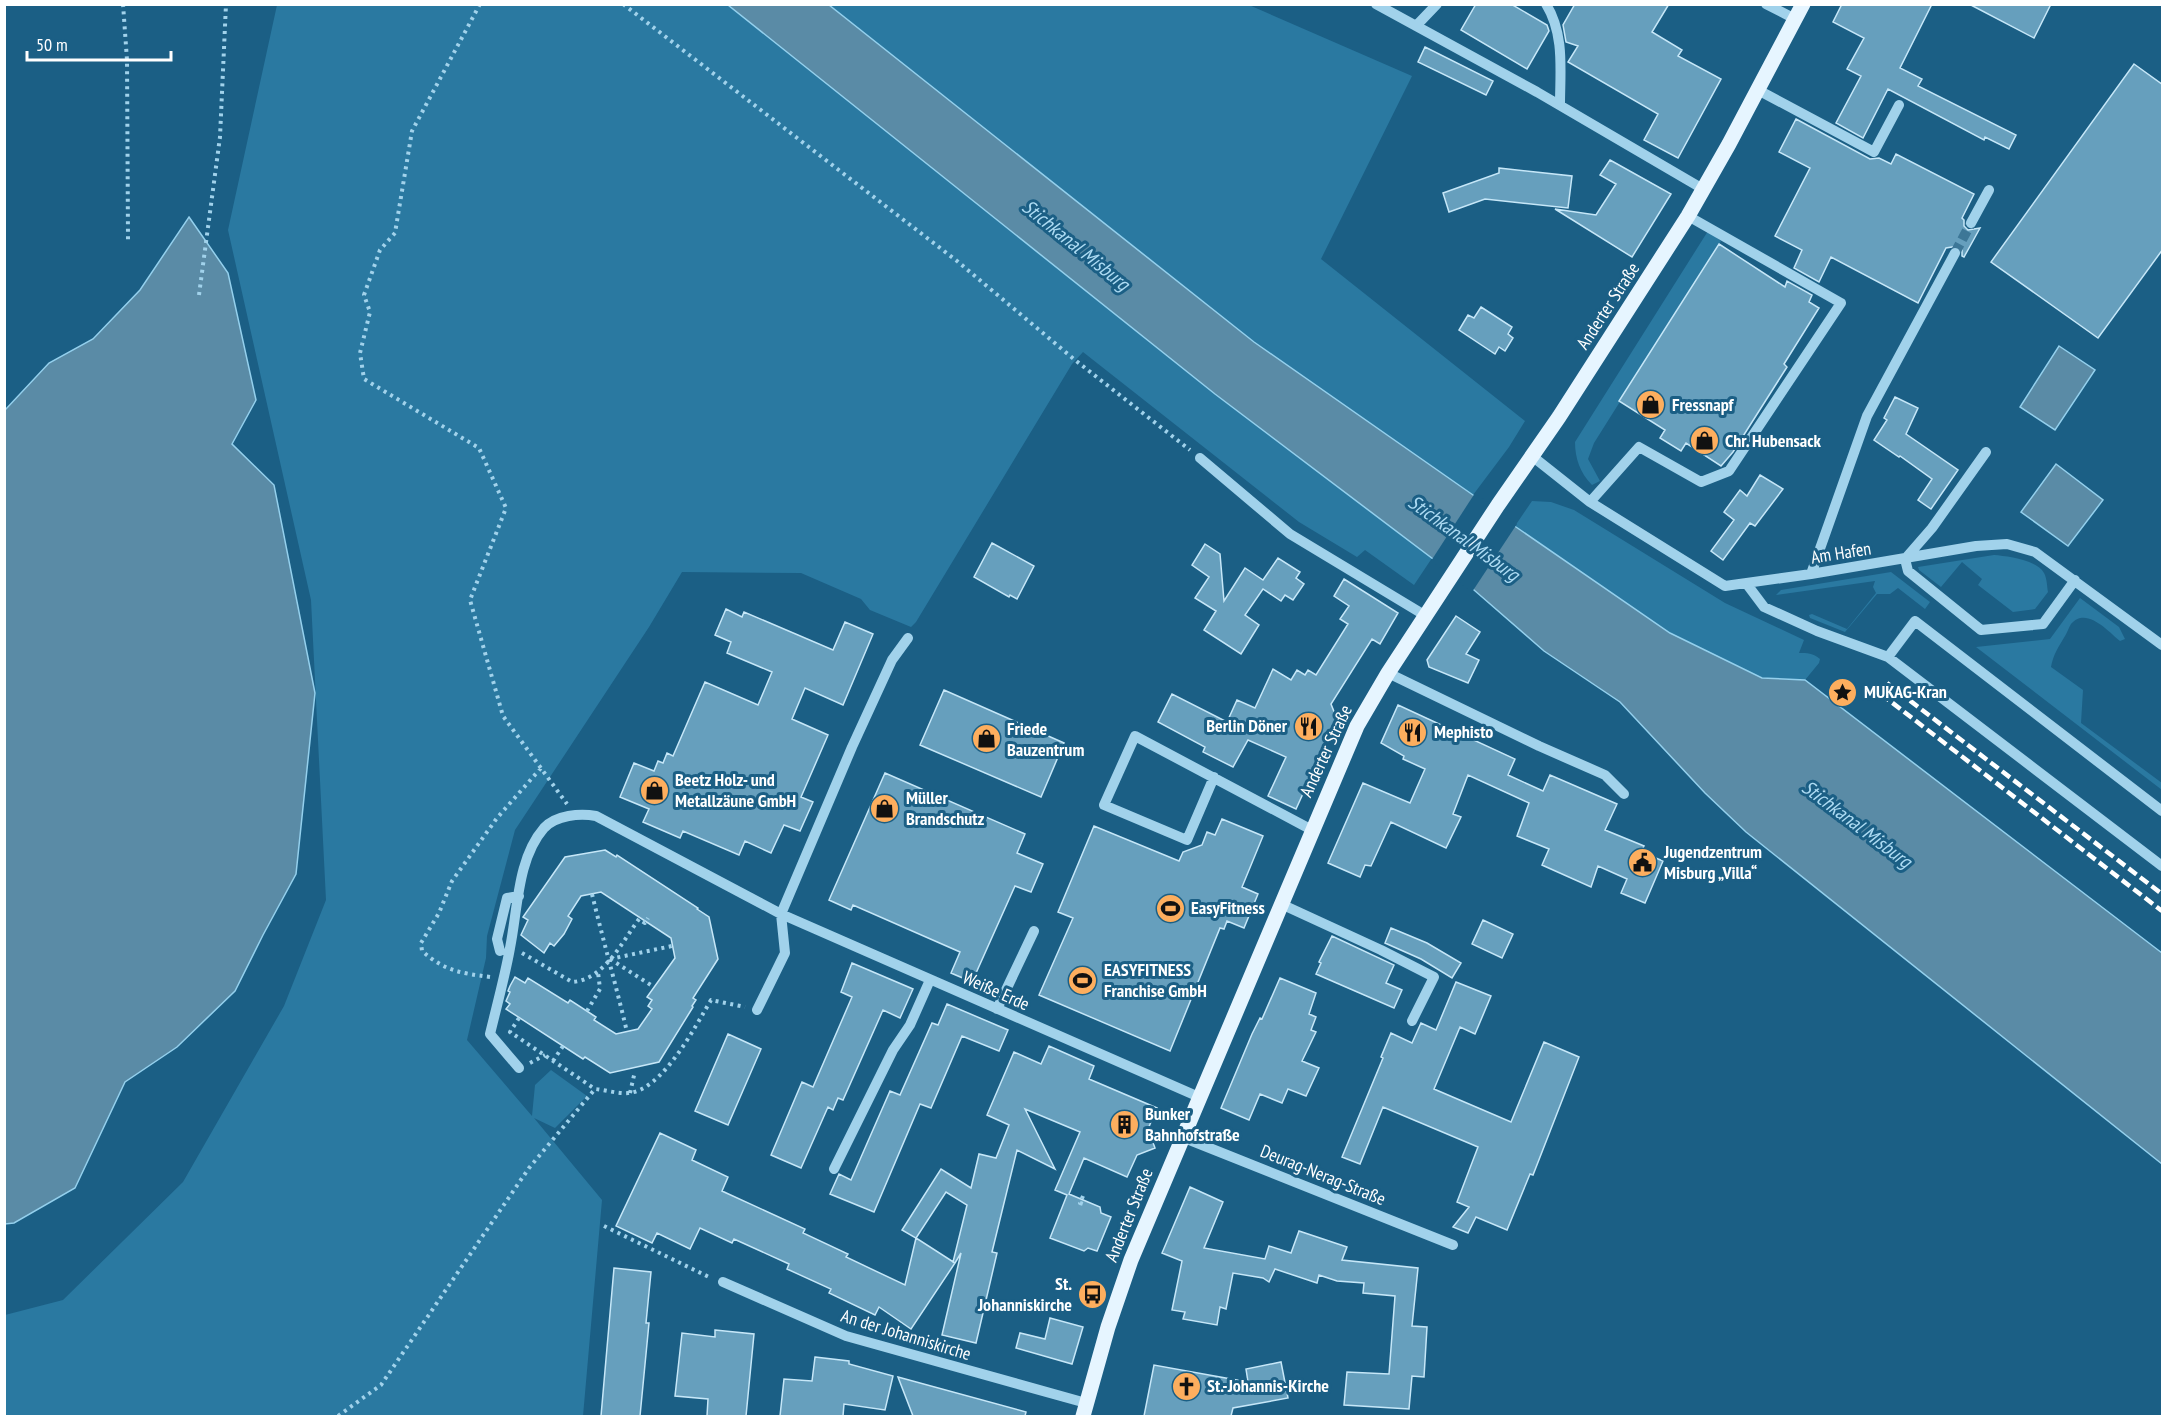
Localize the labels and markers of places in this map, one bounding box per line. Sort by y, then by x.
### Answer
shop icon: Fressnapf [1635,389,1667,421]
place label: Fressnapf [1672,393,1735,416]
shop icon: Chr. Hubensack [1688,425,1720,457]
place label: Chr. Hubensack [1725,429,1822,452]
place icon: MUKAG-Kran [1827,676,1859,708]
place label: MUKAG-Kran [1864,680,1947,703]
restaurant icon: Berlin Döner [1292,710,1324,742]
place label: Berlin Döner [1206,714,1288,737]
restaurant icon: Mephisto [1397,716,1429,748]
place label: Friede Bauzentrum [1007,717,1084,761]
place label: Mephisto [1434,720,1493,743]
shop icon: Friede Bauzentrum [970,723,1002,755]
place label: Beetz Holz- und Metallzäune GmbH [675,768,796,812]
shop icon: Beetz Holz- und Metallzäune GmbH [638,774,670,806]
place label: Müller Brandschutz [906,786,985,830]
shop icon: Müller Brandschutz [869,792,901,824]
place label: Jugendzentrum Misburg „Villa“ [1663,840,1762,884]
public building icon: Jugendzentrum Misburg „Villa“ [1627,846,1659,878]
sports icon: EasyFitness [1154,892,1186,924]
place label: EasyFitness [1191,896,1265,919]
place label: EASYFITNESS Franchise GmbH [1104,958,1207,1002]
sports icon: EASYFITNESS Franchise GmbH [1067,964,1099,996]
place label: Bunker Bahnhofstraße [1145,1102,1240,1146]
building icon: Bunker Bahnhofstraße [1108,1108,1140,1140]
place label: St. Johanniskirche [977,1272,1072,1316]
bus stop icon: St. Johanniskirche [1077,1278,1109,1310]
church icon: St.-Johannis-Kirche [1170,1370,1202,1402]
place label: St.-Johannis-Kirche [1207,1374,1329,1397]

